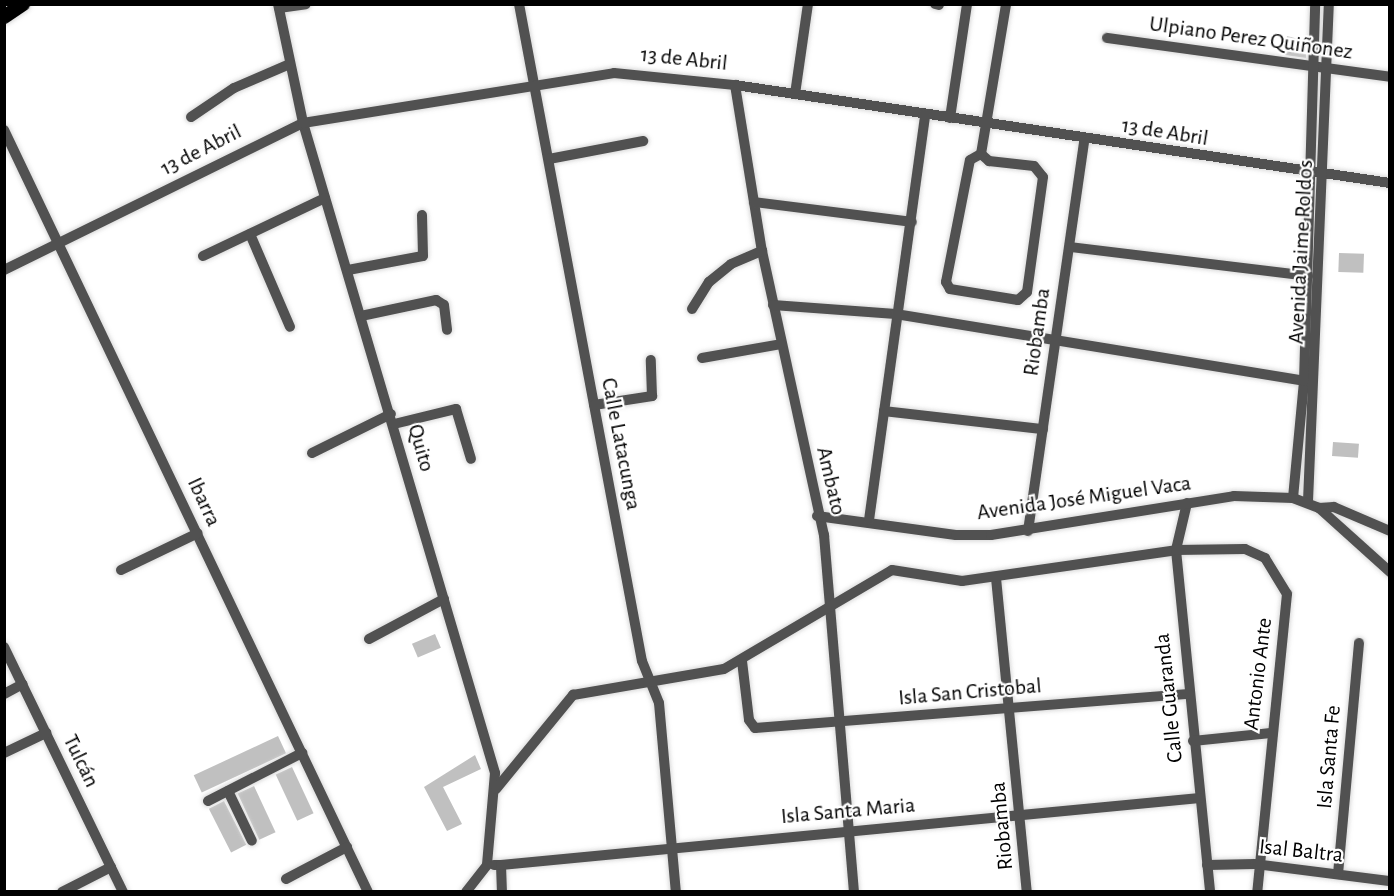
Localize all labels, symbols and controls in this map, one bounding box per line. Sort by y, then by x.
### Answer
street label: Ulpiano Perez Quiñonez [1148,11,1354,65]
street label: 13 de Abril [639,41,729,77]
street label: 13 de Abril [1120,112,1210,152]
street label: 13 de Abril [156,118,246,182]
street label: Avenida Jaime Roldos [1283,159,1319,345]
street label: Riobamba [1018,286,1056,378]
street label: Calle Latacunga [595,376,647,512]
street label: Quito [402,421,440,475]
street label: Ambato [810,444,852,518]
street label: Avenida José Miguel Vaca [975,470,1193,526]
street label: Ibarra [181,473,227,531]
street label: Antonio Ante [1238,616,1278,732]
street label: Calle Guaranda [1149,632,1189,764]
street label: Isla San Cristobal [897,673,1043,711]
street label: Isla Santa Fe [1311,704,1347,810]
street label: Tulcán [57,730,105,792]
street label: Riobamba [985,781,1019,871]
street label: Isla Santa Maria [780,792,916,830]
street label: Isal Baltra [1258,833,1344,869]

